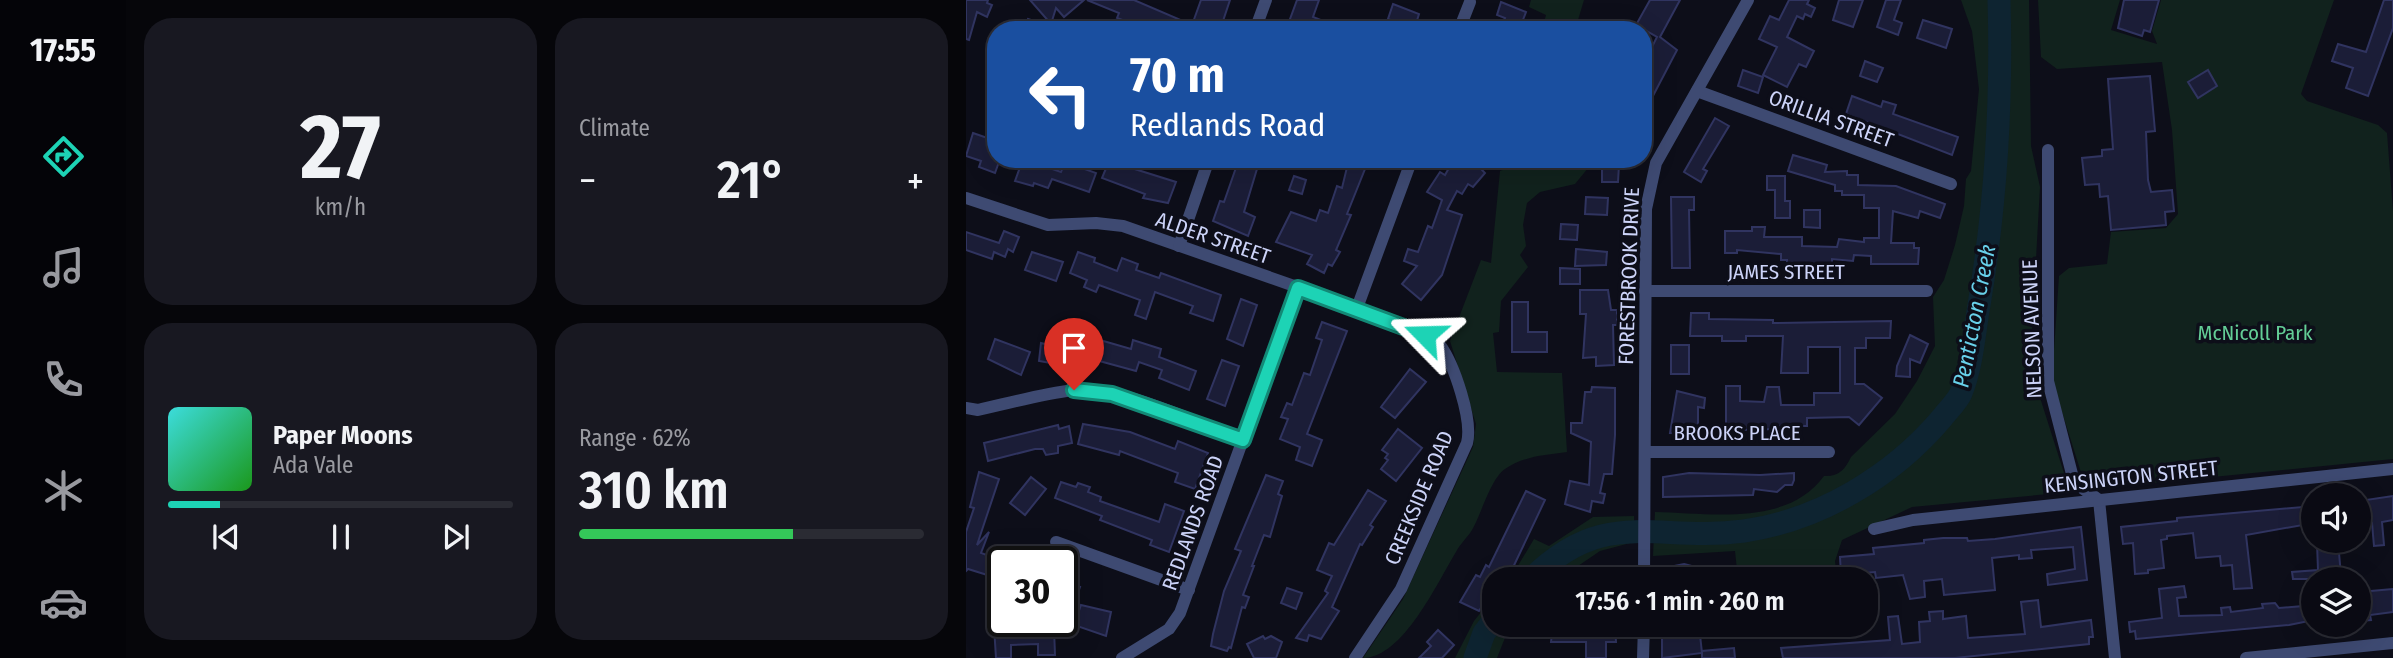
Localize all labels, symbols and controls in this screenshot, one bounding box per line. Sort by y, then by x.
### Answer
text: 17:55 [30,31,96,69]
text: 70 m [1130,46,1225,105]
icon: left [1015,49,1106,140]
street label: ORILLIA STREET [1765,84,1897,154]
text: 27 [300,93,381,202]
text: Redlands Road [1130,106,1325,144]
text: Climate [579,114,650,142]
icon: directions [39,132,88,181]
text: 21° [717,149,786,212]
text: − [579,158,596,204]
text: + [907,158,924,204]
street label: FORESTBROOK DRIVE [1613,187,1645,365]
text: km/h [315,193,366,221]
street label: ALDER STREET [1152,206,1274,270]
water label: Penticton Creek [1946,242,2002,390]
icon: music [39,243,88,292]
street label: JAMES STREET [1727,259,1845,285]
street label: NELSON AVENUE [2017,259,2047,399]
position arrow [1388,298,1462,372]
pin [1044,318,1104,390]
park label: McNicoll Park [2198,320,2313,346]
icon: arrive [1055,329,1093,367]
icon: phone [39,355,88,404]
text: Paper Moons [273,420,413,451]
street label: BROOKS PLACE [1673,420,1801,446]
text: Range · 62% [579,424,691,452]
street label: CREEKSIDE ROAD [1379,427,1459,569]
text: Ada Vale [273,451,353,479]
street label: REDLANDS ROAD [1157,452,1229,594]
street label: KENSINGTON STREET [2043,455,2219,499]
text: 310 km [579,459,729,522]
icon: climate [39,466,88,515]
map controls [2301,483,2371,637]
button: sound [2301,483,2371,553]
icon: previous [207,518,245,556]
icon: pause [322,518,360,556]
icon: next [437,518,475,556]
speed limit sign: 30 [987,546,1078,637]
button: layers [2301,567,2371,637]
icon: car [39,578,88,627]
text: 17:56 · 1 min · 260 m [1575,586,1785,617]

